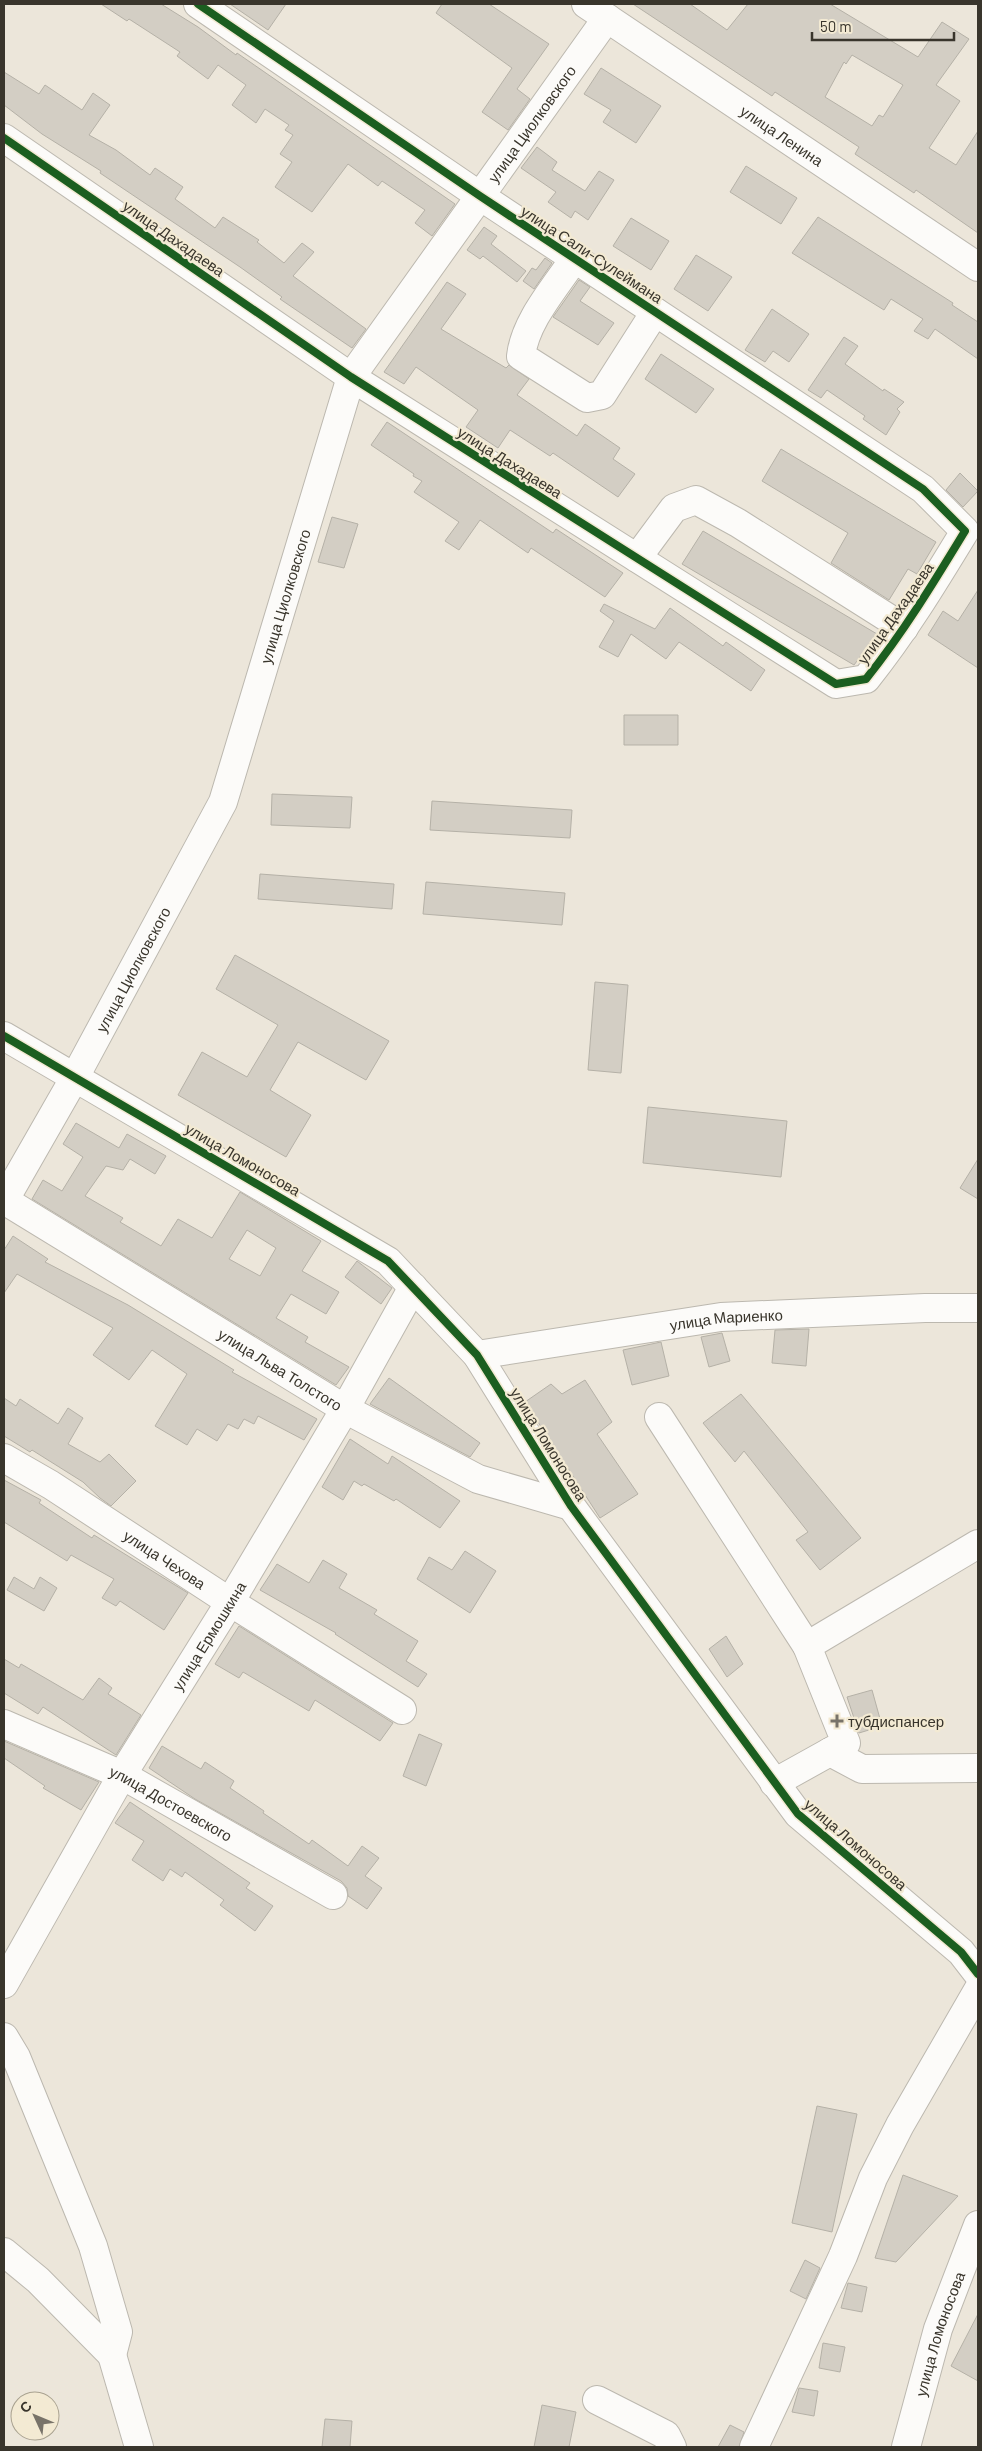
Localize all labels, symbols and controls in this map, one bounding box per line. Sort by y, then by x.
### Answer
scale bar [812,10,954,42]
text: 50 m [820,17,852,35]
street label: улица Циолковского [484,62,579,186]
street label: улица Ленина [737,101,827,170]
street label: улица Дахадаева [120,196,229,280]
street label: улица Сали-Сулеймана [518,201,667,307]
street label: улица Дахадаева [454,423,566,502]
street label: улица Циолковского [256,527,314,666]
street label: улица Дахадаева [853,558,937,667]
street label: улица Циолковского [92,904,174,1035]
street label: улица Ломоносова [182,1119,304,1200]
street label: улица Мариенко [668,1305,783,1334]
street label: улица Льва Толстого [215,1325,345,1414]
street label: улица Ломоносова [507,1384,591,1504]
street label: улица Чехова [120,1526,210,1593]
street label: улица Ермошкина [168,1577,250,1694]
place label: тубдиспансер [848,1712,944,1730]
marker: тубдиспансер [830,1714,844,1728]
street label: улица Достоевского [107,1762,235,1845]
street label: улица Ломоносова [801,1795,911,1894]
street label: улица Ломоносова [911,2268,968,2398]
north arrow [10,2391,60,2441]
text: С [16,2397,35,2416]

